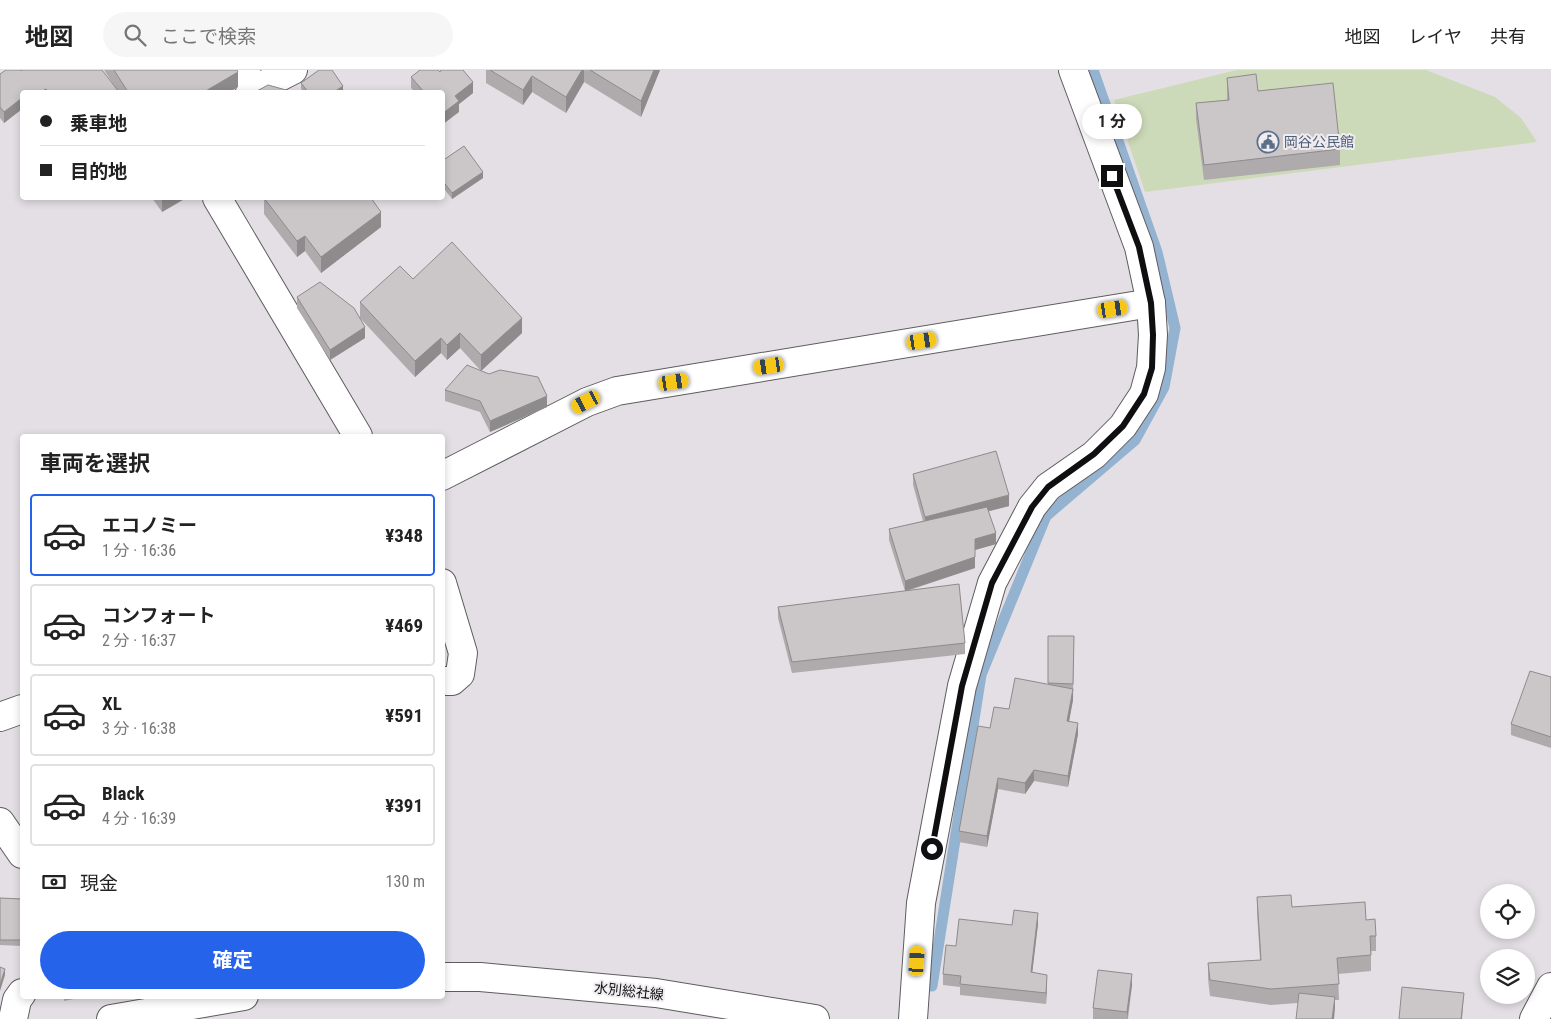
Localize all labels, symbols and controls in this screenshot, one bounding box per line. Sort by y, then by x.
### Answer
search box [103,12,453,57]
icon: search [121,21,149,49]
text: 地図 [25,23,73,51]
text: ここで検索 [161,25,256,48]
text: 地図 [1345,26,1381,47]
text: レイヤ [1409,26,1462,47]
text: 共有 [1490,26,1526,47]
callout: 1 分 [1082,104,1142,138]
text: 乗車地 [70,112,127,135]
text: 1 分 [1098,112,1126,131]
public building icon: 岡谷公民館 [1256,130,1280,154]
place label: 岡谷公民館 [1284,134,1354,150]
text: 目的地 [70,160,127,183]
route end [1101,165,1123,187]
car [1097,299,1128,319]
car [906,331,937,351]
car [753,356,784,376]
car [658,372,689,392]
car [569,389,602,415]
text: 車両を選択 [40,451,150,476]
icon: car [42,513,87,558]
text: エコノミー [102,514,197,537]
text: ¥348 [385,524,423,547]
text: 1 分 · 16:36 [102,541,176,560]
icon: car [42,603,87,648]
text: コンフォート [102,604,215,627]
text: ¥469 [385,614,423,637]
text: 2 分 · 16:37 [102,631,176,650]
text: XL [102,692,122,715]
icon: car [42,693,87,738]
text: ¥591 [385,704,423,727]
text: 3 分 · 16:38 [102,719,176,738]
text: Black [102,782,144,805]
icon: car [42,783,87,828]
text: ¥391 [385,794,423,817]
text: 4 分 · 16:39 [102,809,176,828]
route start [921,838,943,860]
icon: cash [40,868,68,896]
text: 現金 [80,872,118,895]
text: 130 m [386,872,425,891]
map controls [1480,884,1535,1004]
button: locate [1480,884,1535,939]
button: 確定 [40,931,425,989]
car [908,946,925,976]
button: layers [1480,949,1535,1004]
street label: 水別総社線 [593,979,665,1003]

